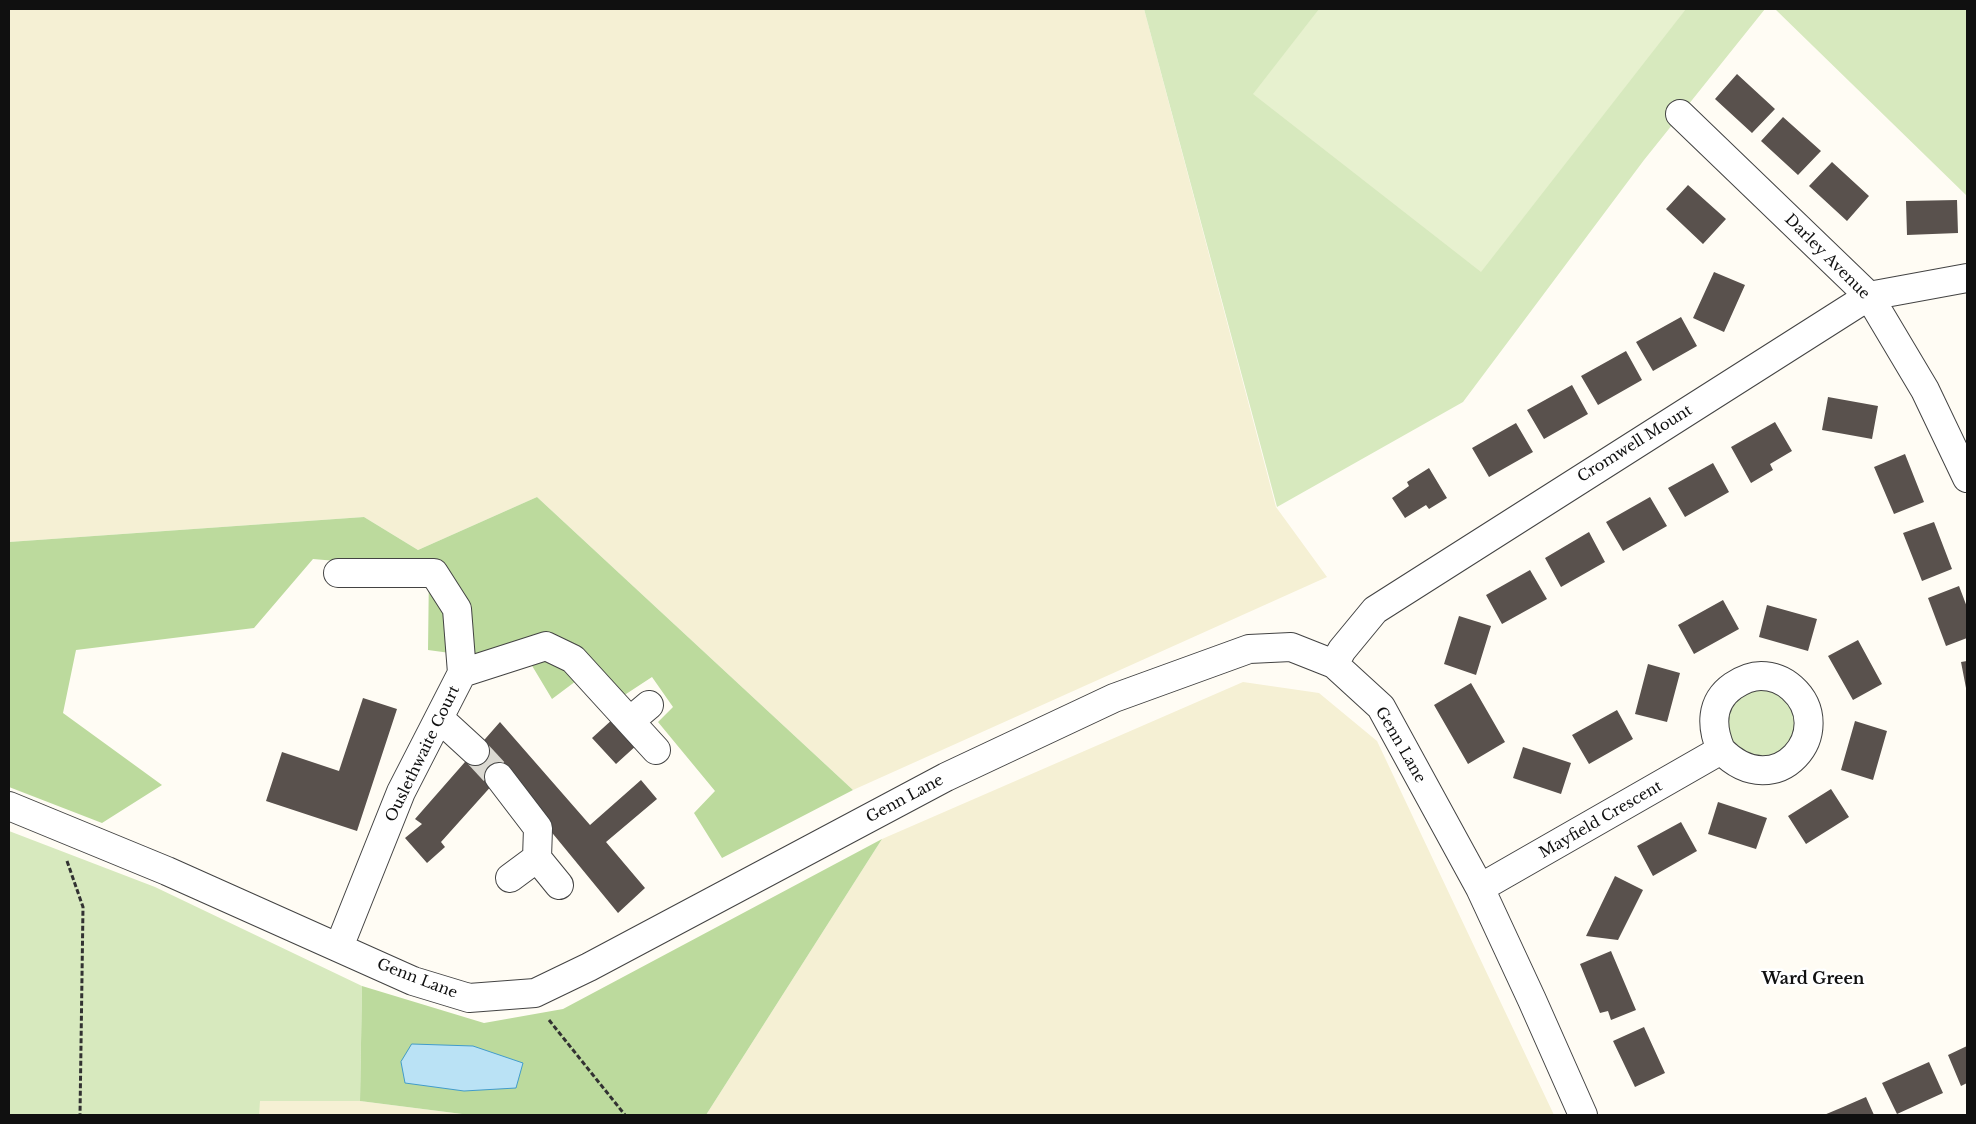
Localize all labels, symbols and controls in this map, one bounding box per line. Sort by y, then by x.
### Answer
street label: Darley Avenue [1781,211,1873,303]
street label: Cromwell Mount [1574,401,1696,487]
street label: Ouslethwaite Court [382,683,464,825]
street label: Genn Lane [1371,704,1429,786]
street label: Genn Lane [863,771,947,827]
street label: Mayfield Crescent [1536,778,1666,862]
street label: Genn Lane [374,955,460,1003]
district label: Ward Green [1762,969,1864,989]

